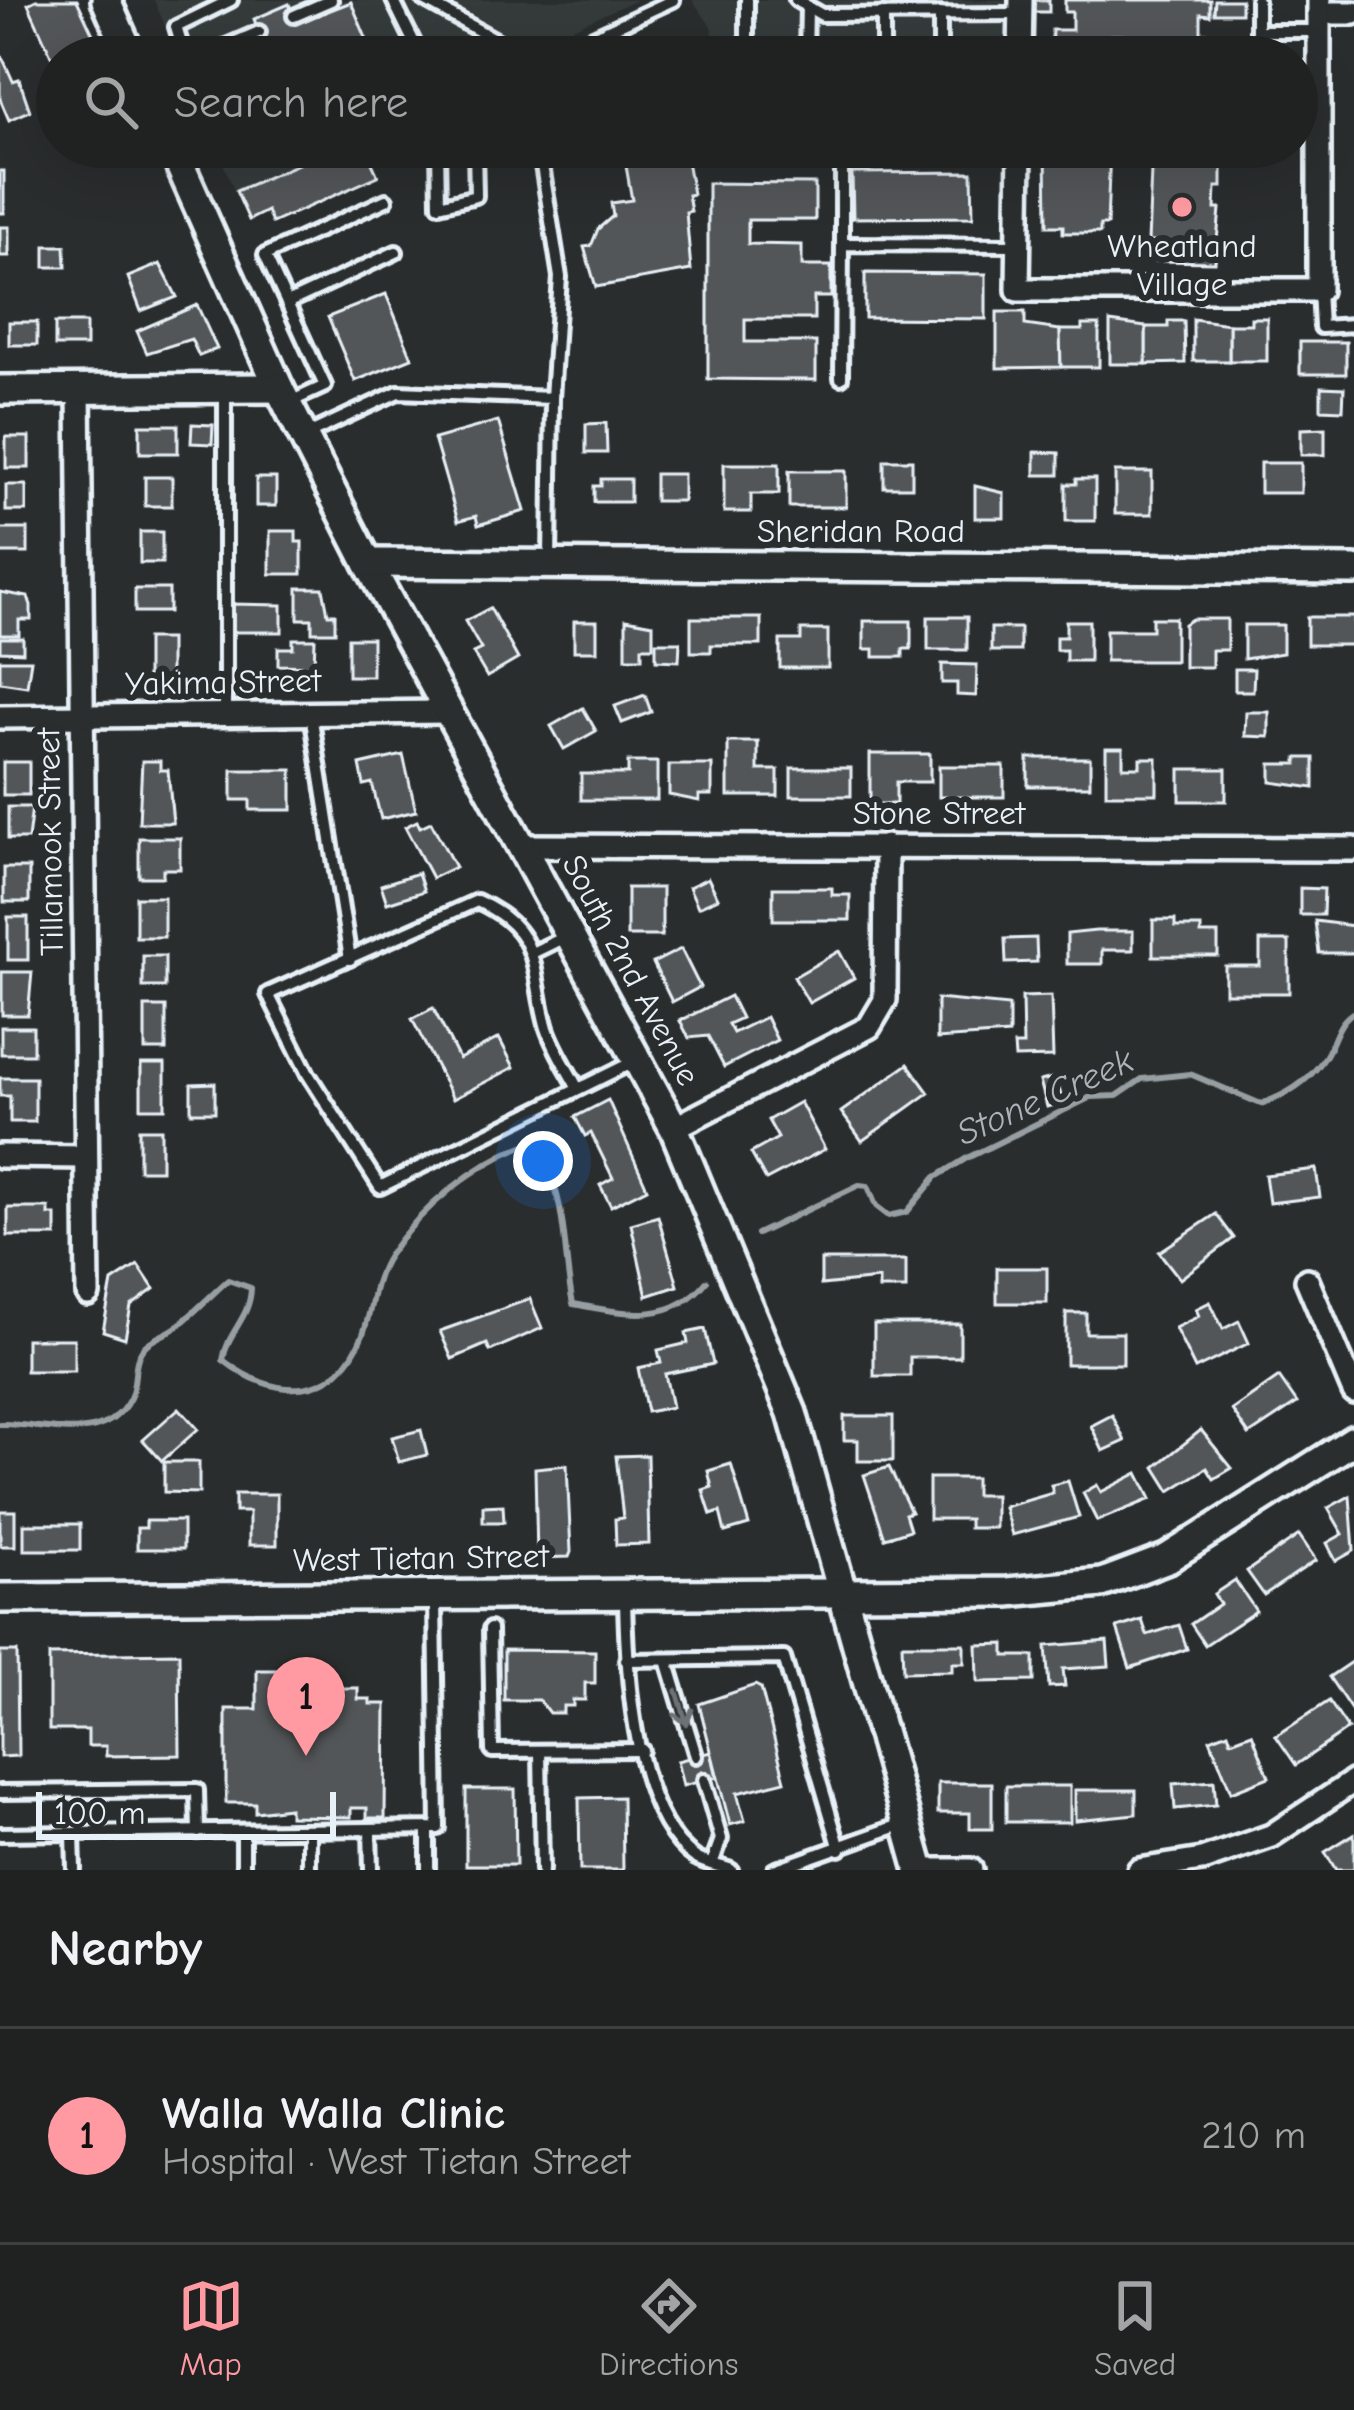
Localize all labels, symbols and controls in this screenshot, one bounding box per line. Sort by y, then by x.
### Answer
search box [36,36,1318,168]
icon: search [78,69,144,135]
text: Search here [174,76,408,128]
marker: Wheatland Village [1169,194,1195,220]
place label: Wheatland Village [1107,227,1257,303]
street label: Sheridan Road [757,512,965,550]
street label: Yakima Street [125,661,323,703]
street label: Tillamook Street [29,726,71,956]
street label: Stone Street [853,794,1027,832]
street label: South 2nd Avenue [554,848,708,1092]
water label: Stone Creek [950,1040,1140,1154]
your location [513,1131,573,1191]
street label: West Tietan Street [293,1537,551,1579]
pin: 1 [267,1657,345,1756]
one-way arrow [672,1688,694,1726]
scale bar [36,1786,336,1839]
text: 100 m [54,1794,146,1832]
text: Nearby [48,1919,202,1978]
text: Walla Walla Clinic [162,2087,505,2139]
text: 1 [79,2113,95,2158]
text: 210 m [1201,2113,1306,2158]
text: Hospital · West Tietan Street [162,2139,630,2184]
tab: Map [178,2273,244,2383]
tab: Directions [599,2273,739,2383]
tab: Saved [1094,2273,1176,2383]

